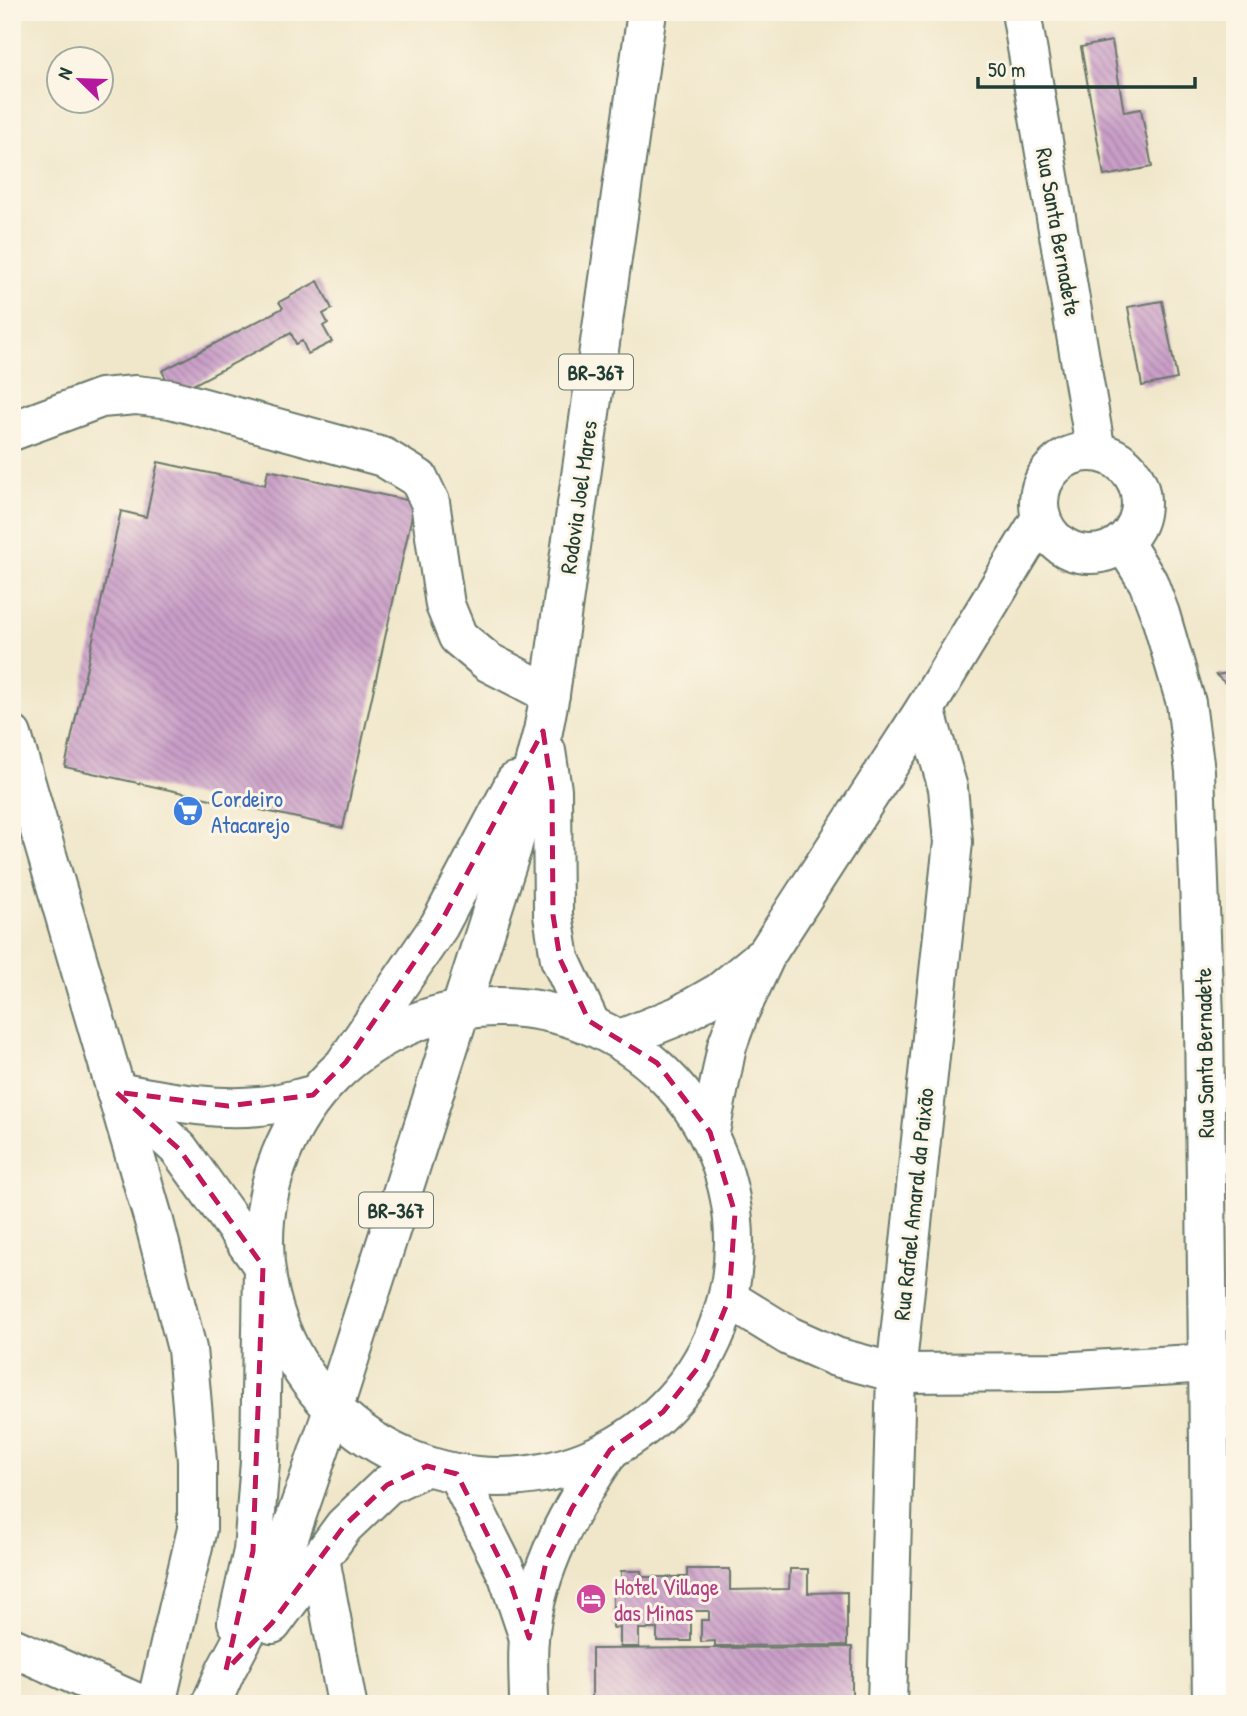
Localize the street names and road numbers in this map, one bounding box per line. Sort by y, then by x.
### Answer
street label: Rua Santa Bernadete [1029,145,1089,319]
road number: BR-367 [559,354,633,390]
street label: Rodovia Joel Mares [552,418,604,576]
street label: Rua Santa Bernadete [1187,968,1221,1138]
street label: Rua Rafael Amaral da Paixão [885,1086,941,1322]
road number: BR-367 [359,1192,433,1228]

